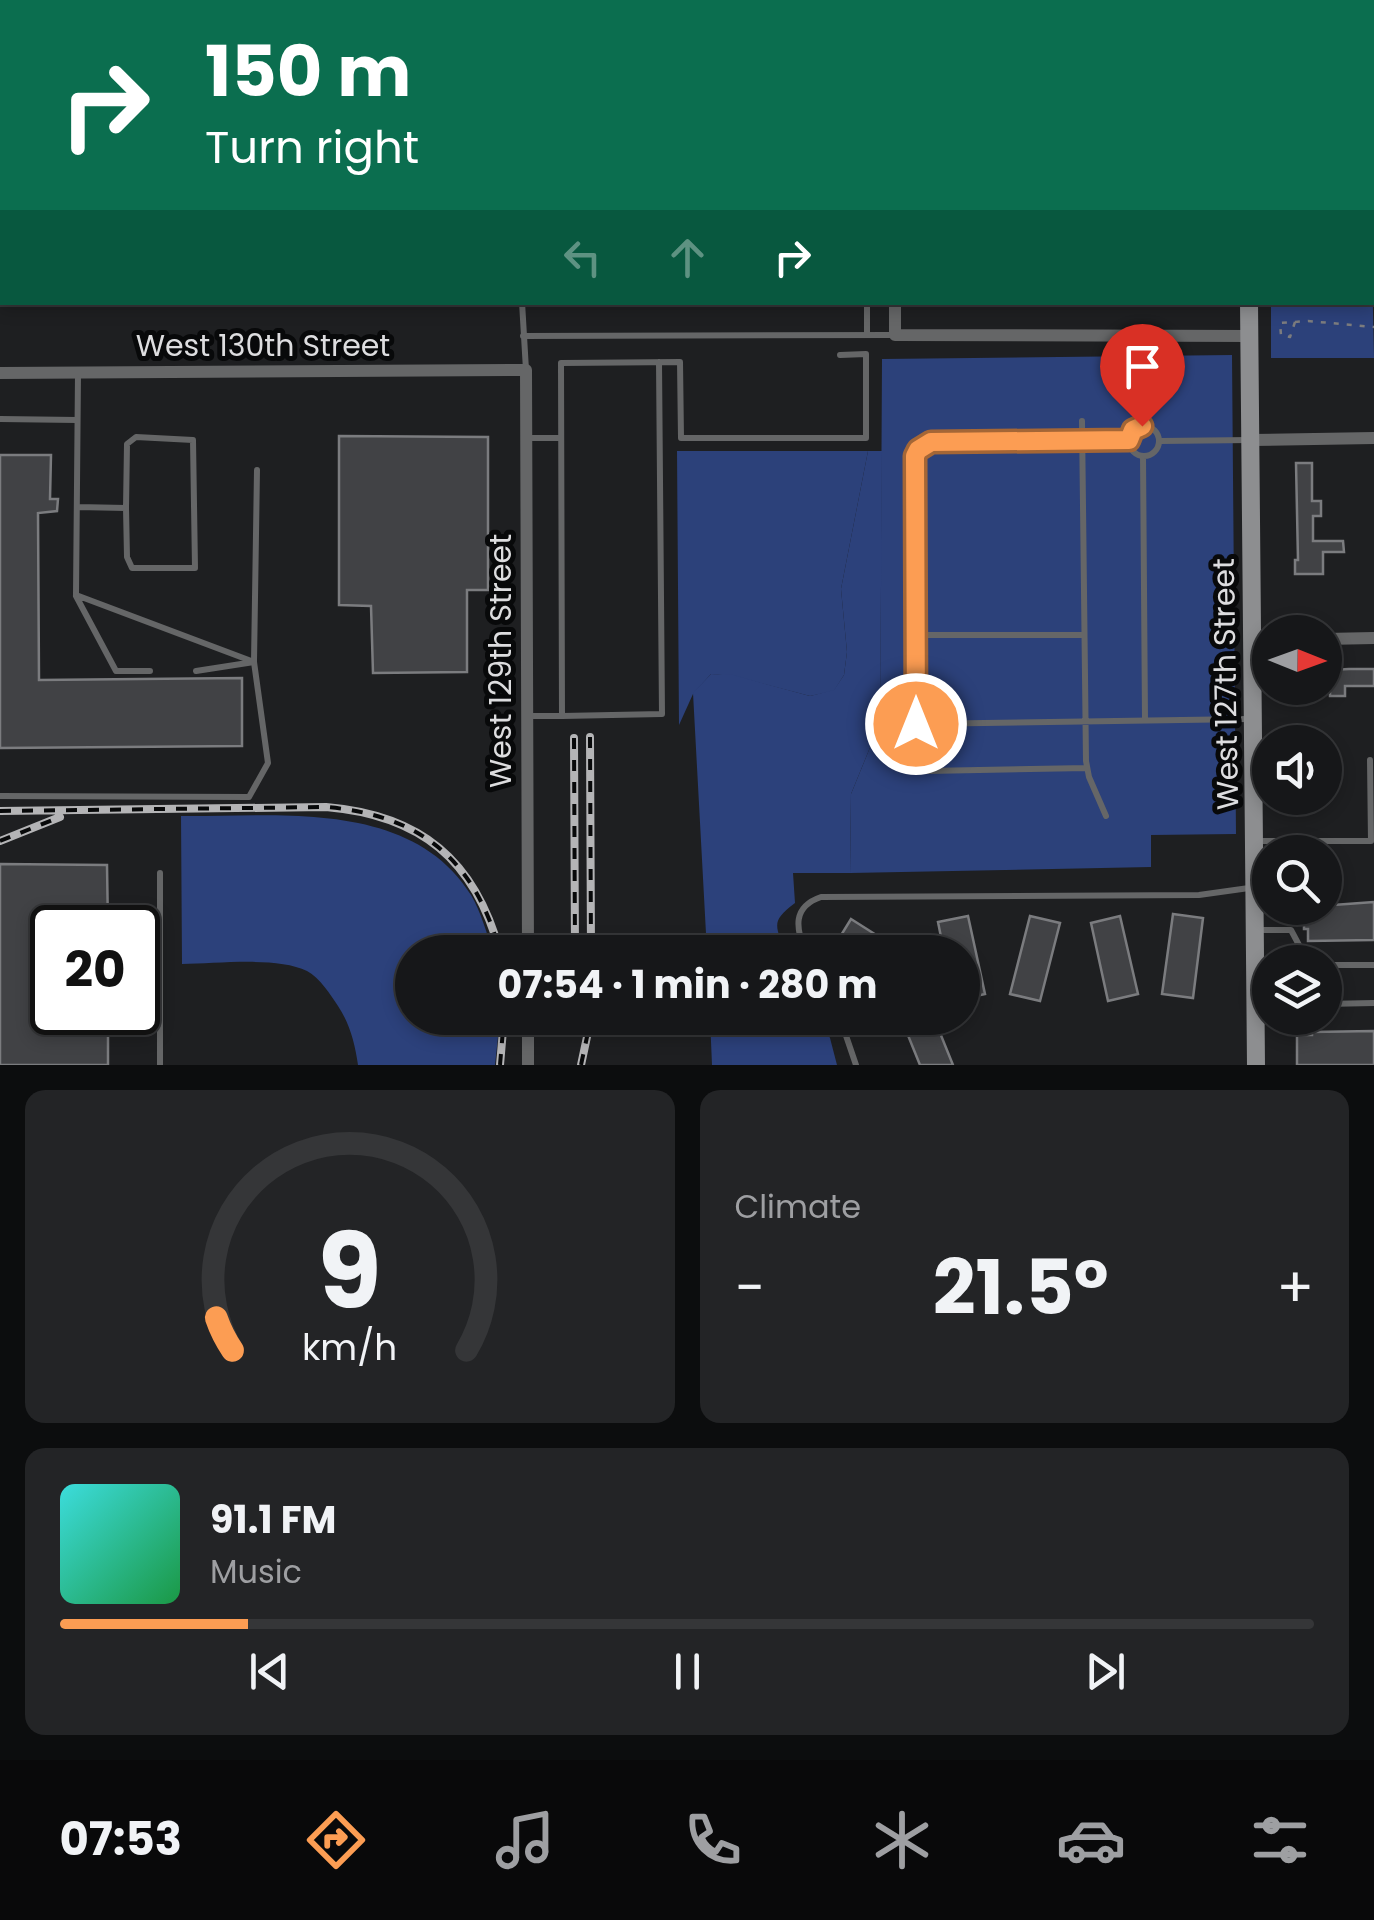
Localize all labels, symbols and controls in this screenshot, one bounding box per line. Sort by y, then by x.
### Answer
text: 150 m [205,22,411,121]
icon: right [40,40,170,170]
text: Turn right [205,116,419,179]
icon: left [555,230,610,285]
icon: ahead [660,230,715,285]
icon: right [765,230,820,285]
street label: West 130th Street [136,324,390,367]
pin [1100,324,1185,427]
icon: arrive [1115,339,1170,394]
street label: West 129th Street [479,534,522,788]
street label: West 127th Street [1202,558,1249,810]
north arrow [1252,615,1342,705]
map controls [1252,615,1342,1035]
position arrow [864,672,968,776]
button: sound [1252,725,1342,815]
button: search [1252,835,1342,925]
speed limit sign: 20 [30,905,160,1035]
button: layers [1252,945,1342,1035]
text: 07:54 · 1 min · 280 m [497,958,878,1011]
text: Climate [735,1184,861,1229]
text: 9 [318,1199,382,1344]
text: 21.5° [933,1235,1108,1340]
text: − [735,1249,765,1326]
text: + [1276,1249,1314,1326]
text: km/h [302,1322,397,1373]
text: 91.1 FM [210,1493,336,1546]
text: Music [210,1549,302,1594]
icon: previous [242,1644,297,1699]
icon: pause [660,1644,715,1699]
icon: next [1078,1644,1133,1699]
icon: directions [301,1805,371,1875]
icon: music [490,1805,560,1875]
icon: phone [678,1805,748,1875]
icon: climate [867,1805,937,1875]
icon: car [1056,1805,1126,1875]
icon: filters [1245,1805,1315,1875]
text: 07:53 [59,1808,182,1871]

